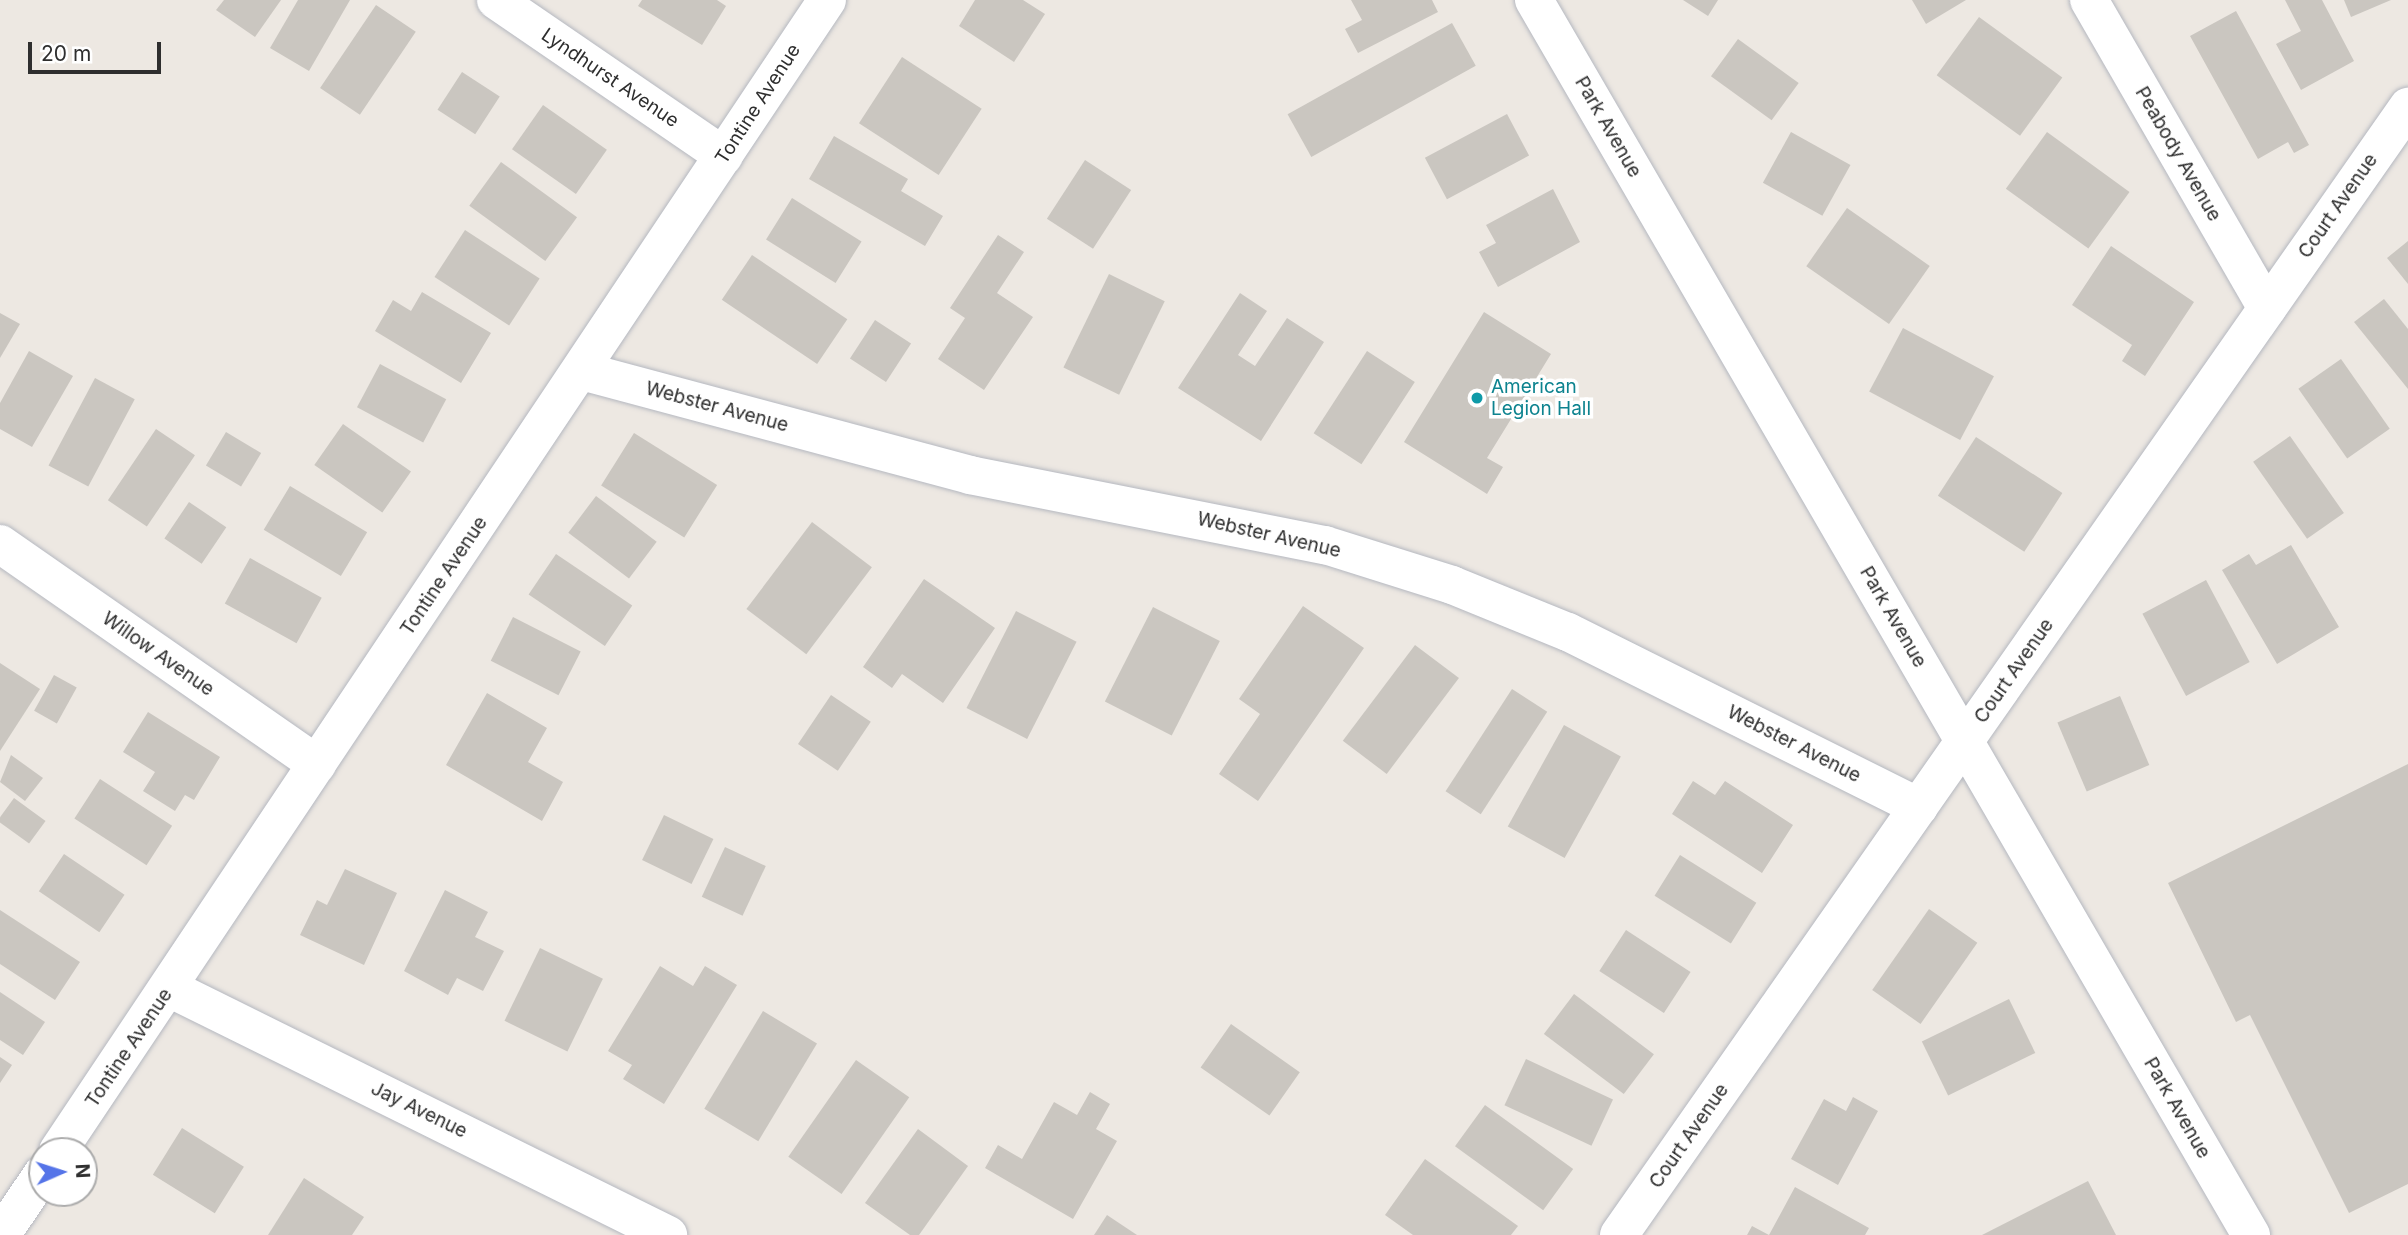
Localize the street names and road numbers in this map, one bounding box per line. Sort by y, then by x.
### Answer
street label: Lyndhurst Avenue [537,24,683,132]
street label: Tontine Avenue [711,40,805,168]
street label: Park Avenue [1570,72,1646,182]
street label: Peabody Avenue [2130,83,2226,225]
street label: Court Avenue [2294,149,2382,263]
street label: Webster Avenue [643,377,791,437]
street label: Webster Avenue [1195,507,1343,563]
street label: Tontine Avenue [396,512,492,640]
street label: Park Avenue [1855,562,1931,672]
street label: Willow Avenue [98,607,218,701]
street label: Court Avenue [1970,614,2058,728]
street label: Webster Avenue [1723,701,1865,787]
street label: Tontine Avenue [81,984,177,1112]
street label: Park Avenue [2139,1053,2215,1163]
street label: Jay Avenue [367,1077,471,1143]
street label: Court Avenue [1645,1079,1733,1193]

